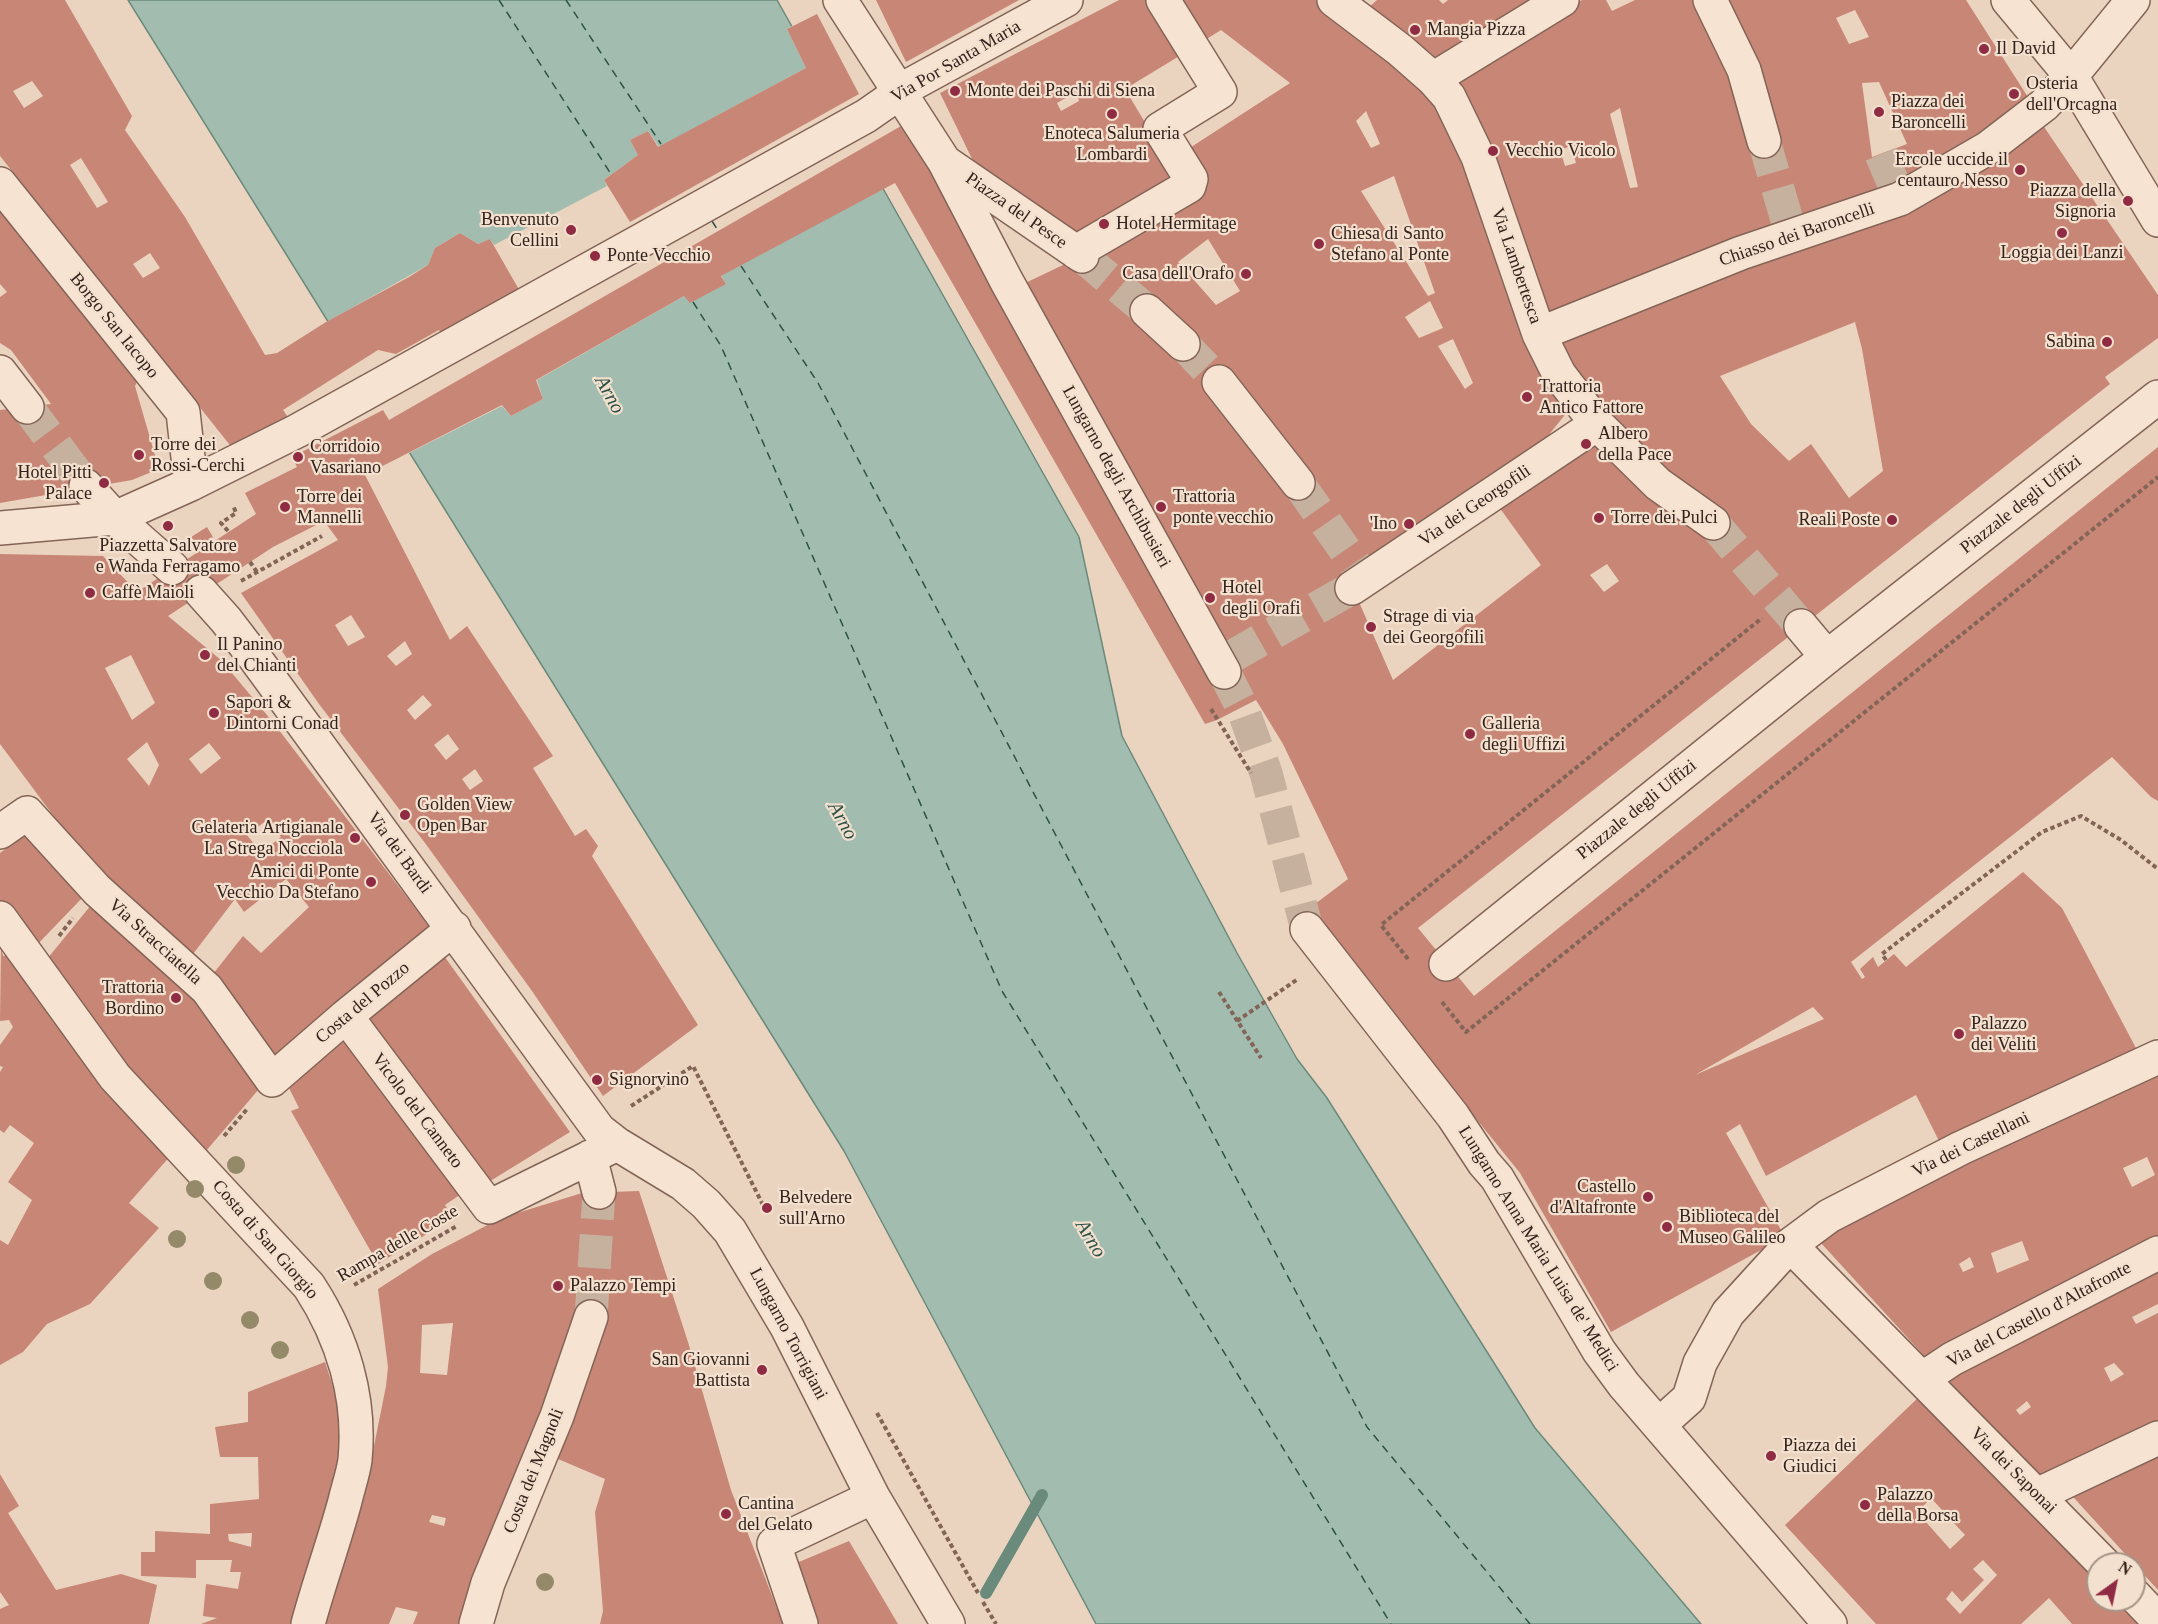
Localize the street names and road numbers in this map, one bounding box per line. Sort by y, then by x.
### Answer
street label: Via Por Santa Maria [887,16,1025,108]
street label: Piazza del Pesce [961,168,1071,254]
street label: Chiasso dei Baroncelli [1716,198,1878,272]
street label: Via Lambertesca [1486,205,1546,327]
street label: Borgo San Iacopo [65,269,163,383]
street label: Lungarno degli Archibusieri [1057,382,1175,572]
street label: Piazzale degli Uffizi [1956,451,2086,559]
street label: Via dei Georgofili [1415,461,1535,551]
street label: Piazzale degli Uffizi [1573,755,1701,865]
street label: Via dei Bardi [362,808,436,898]
street label: Via Stracciatella [104,894,206,990]
street label: Costa del Pozzo [312,957,414,1049]
street label: Vicolo del Canneto [367,1049,467,1173]
street label: Via dei Castellani [1909,1107,2033,1183]
street label: Lungarno Anna Maria Luisa de' Medici [1453,1122,1623,1376]
street label: Costa di San Giorgio [207,1176,323,1304]
street label: Rampa delle Coste [334,1201,462,1287]
street label: Via del Castello d'Altafronte [1943,1257,2135,1373]
street label: Lungarno Torrigiani [744,1264,832,1404]
street label: Costa dei Magnoli [499,1405,569,1537]
street label: Via dei Saponai [1965,1423,2061,1519]

